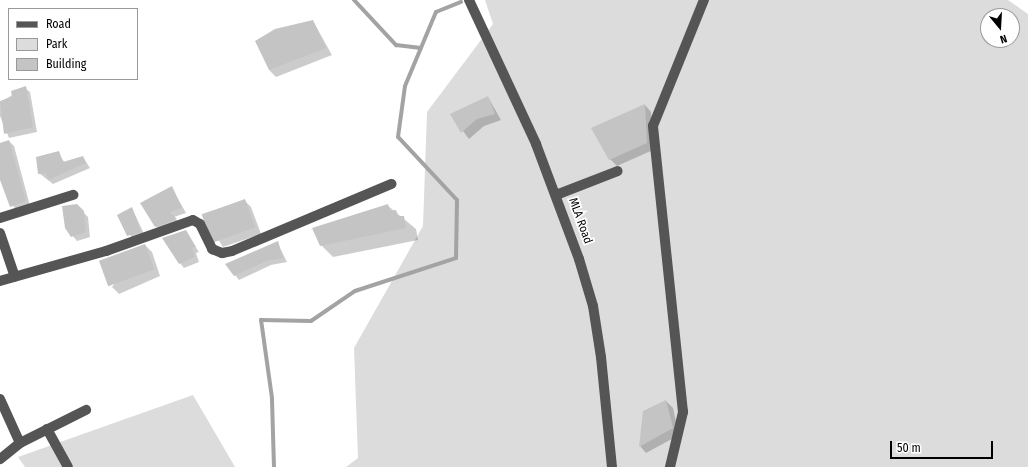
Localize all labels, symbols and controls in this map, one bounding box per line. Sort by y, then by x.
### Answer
legend [8,8,138,80]
north arrow [980,8,1020,48]
text: Road [46,17,71,31]
text: N [998,32,1009,46]
text: Park [46,37,67,51]
text: Building [46,57,86,71]
street label: MLA Road [565,196,595,246]
scale bar [892,433,995,459]
text: 50 m [897,441,921,455]

